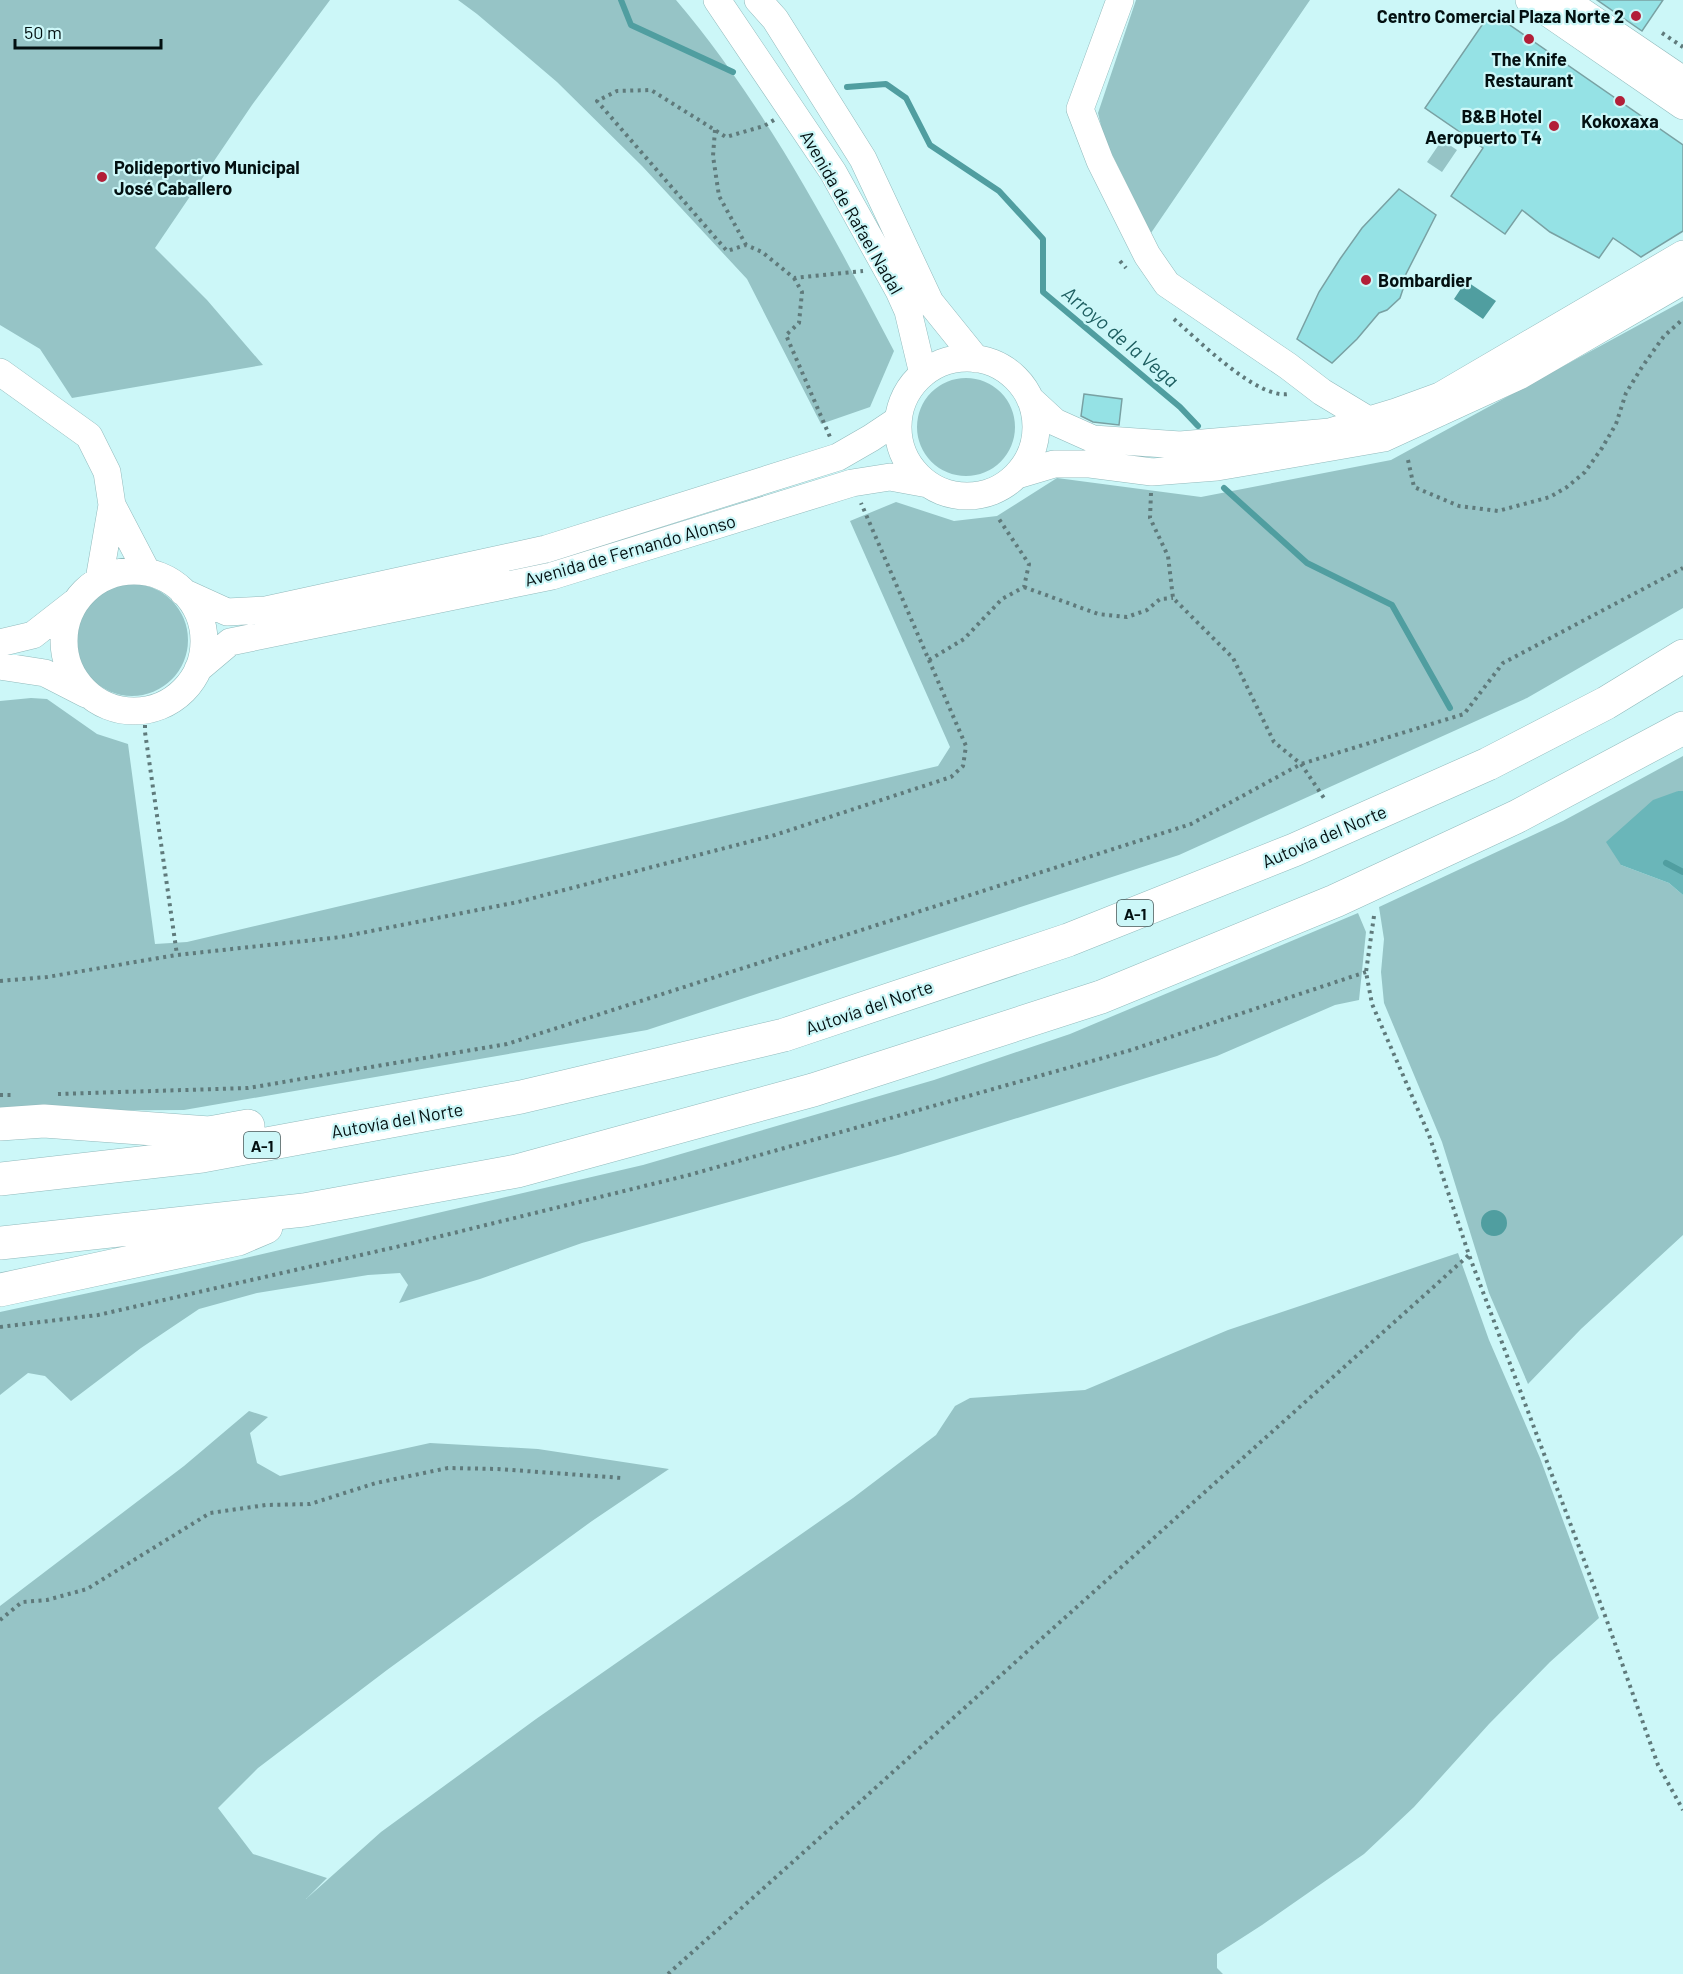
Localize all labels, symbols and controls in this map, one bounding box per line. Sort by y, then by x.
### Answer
place label: Centro Comercial Plaza Norte 2 [1377,5,1624,27]
marker: Centro Comercial Plaza Norte 2 [1629,9,1643,23]
scale bar [15,12,160,50]
text: 50 m [24,21,62,43]
marker: The Knife Restaurant [1522,32,1536,46]
place label: The Knife Restaurant [1485,48,1574,91]
marker: Kokoxaxa [1613,94,1627,108]
place label: B&B Hotel Aeropuerto T4 [1425,105,1542,148]
place label: Kokoxaxa [1581,110,1659,132]
marker: B&B Hotel Aeropuerto T4 [1547,119,1561,133]
street label: Avenida de Rafael Nadal [796,126,908,298]
place label: Polideportivo Municipal José Caballero [114,156,300,199]
marker: Polideportivo Municipal José Caballero [95,170,109,184]
place label: Bombardier [1378,269,1472,291]
marker: Bombardier [1359,273,1373,287]
water label: Arroyo de la Vega [1058,280,1184,392]
street label: Avenida de Fernando Alonso [522,509,738,591]
street label: Autovía del Norte [1258,800,1390,872]
road number: A-1 [1117,900,1153,926]
street label: Autovía del Norte [802,975,936,1039]
street label: Autovía del Norte [329,1098,465,1142]
road number: A-1 [244,1132,280,1158]

